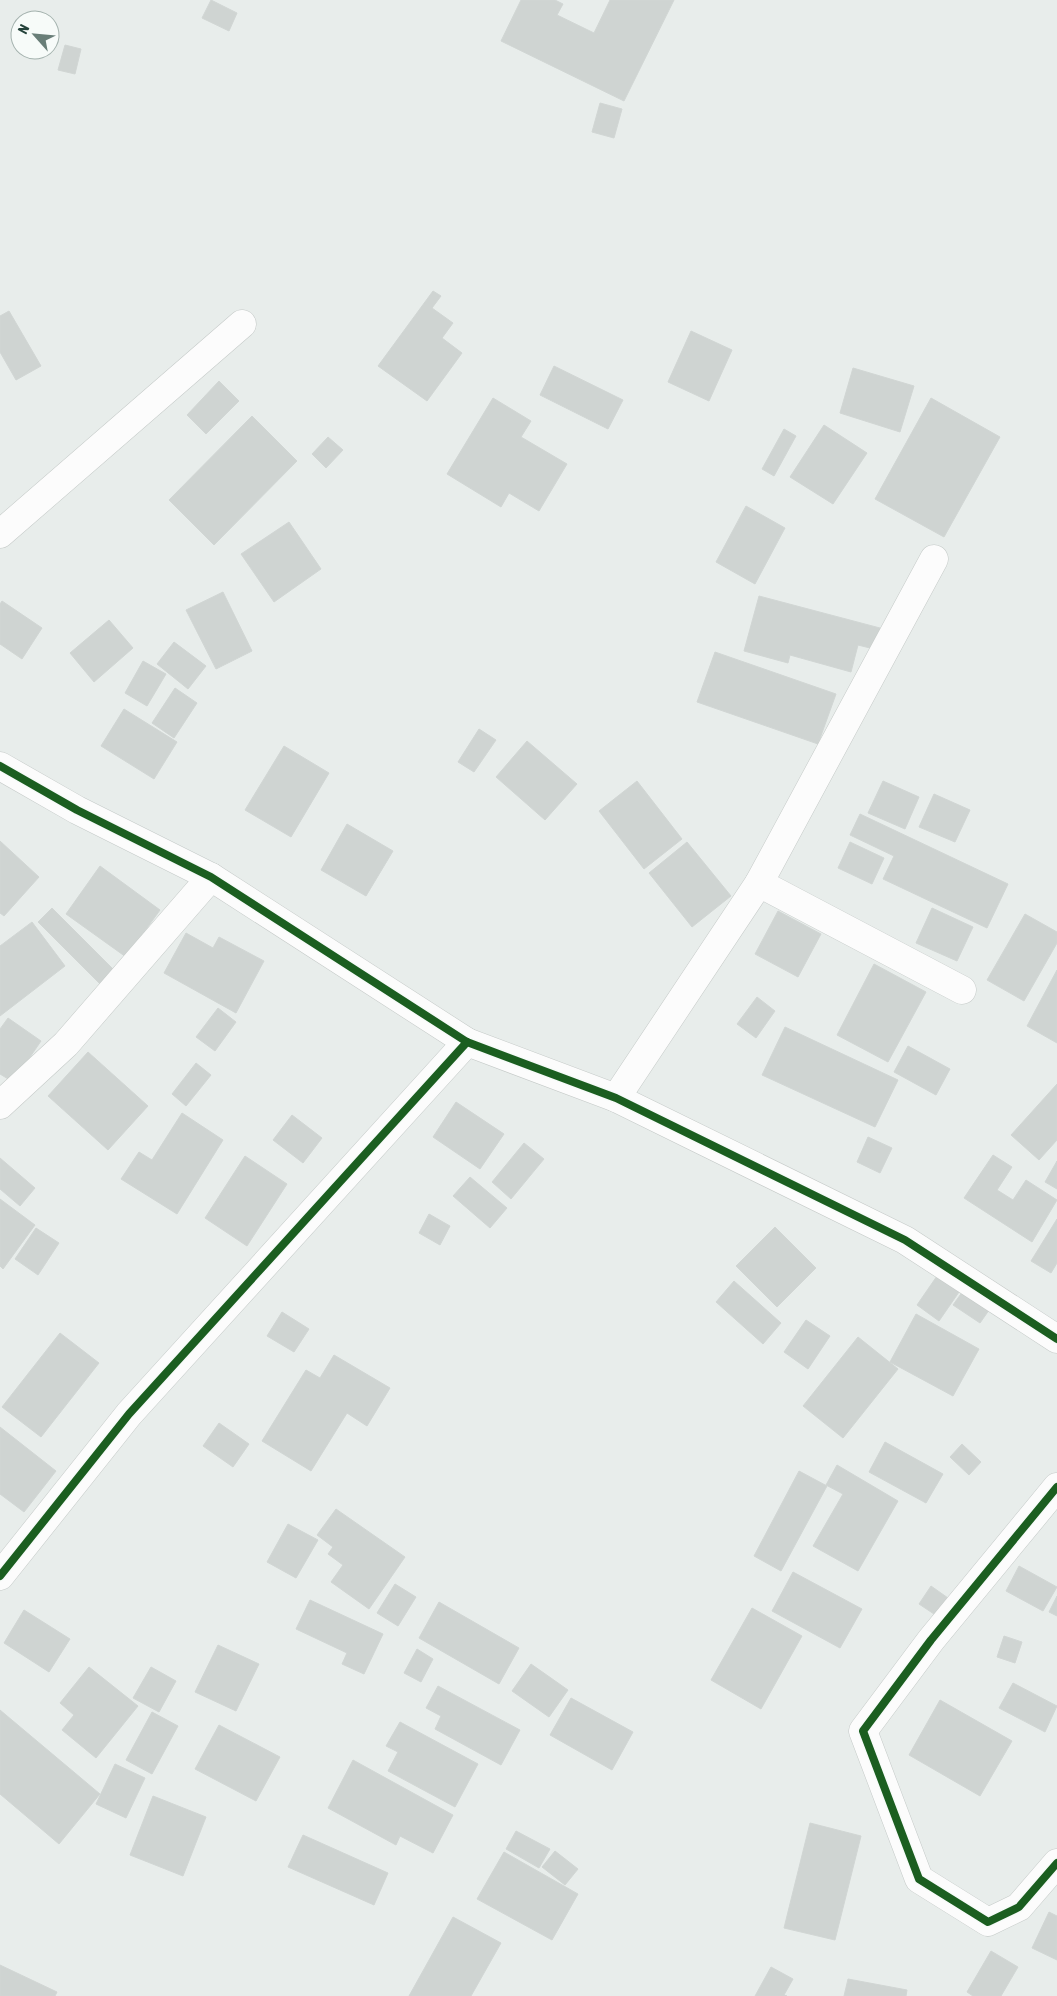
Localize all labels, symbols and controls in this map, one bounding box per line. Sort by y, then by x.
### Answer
north arrow [10,10,60,60]
text: N [14,22,32,36]

